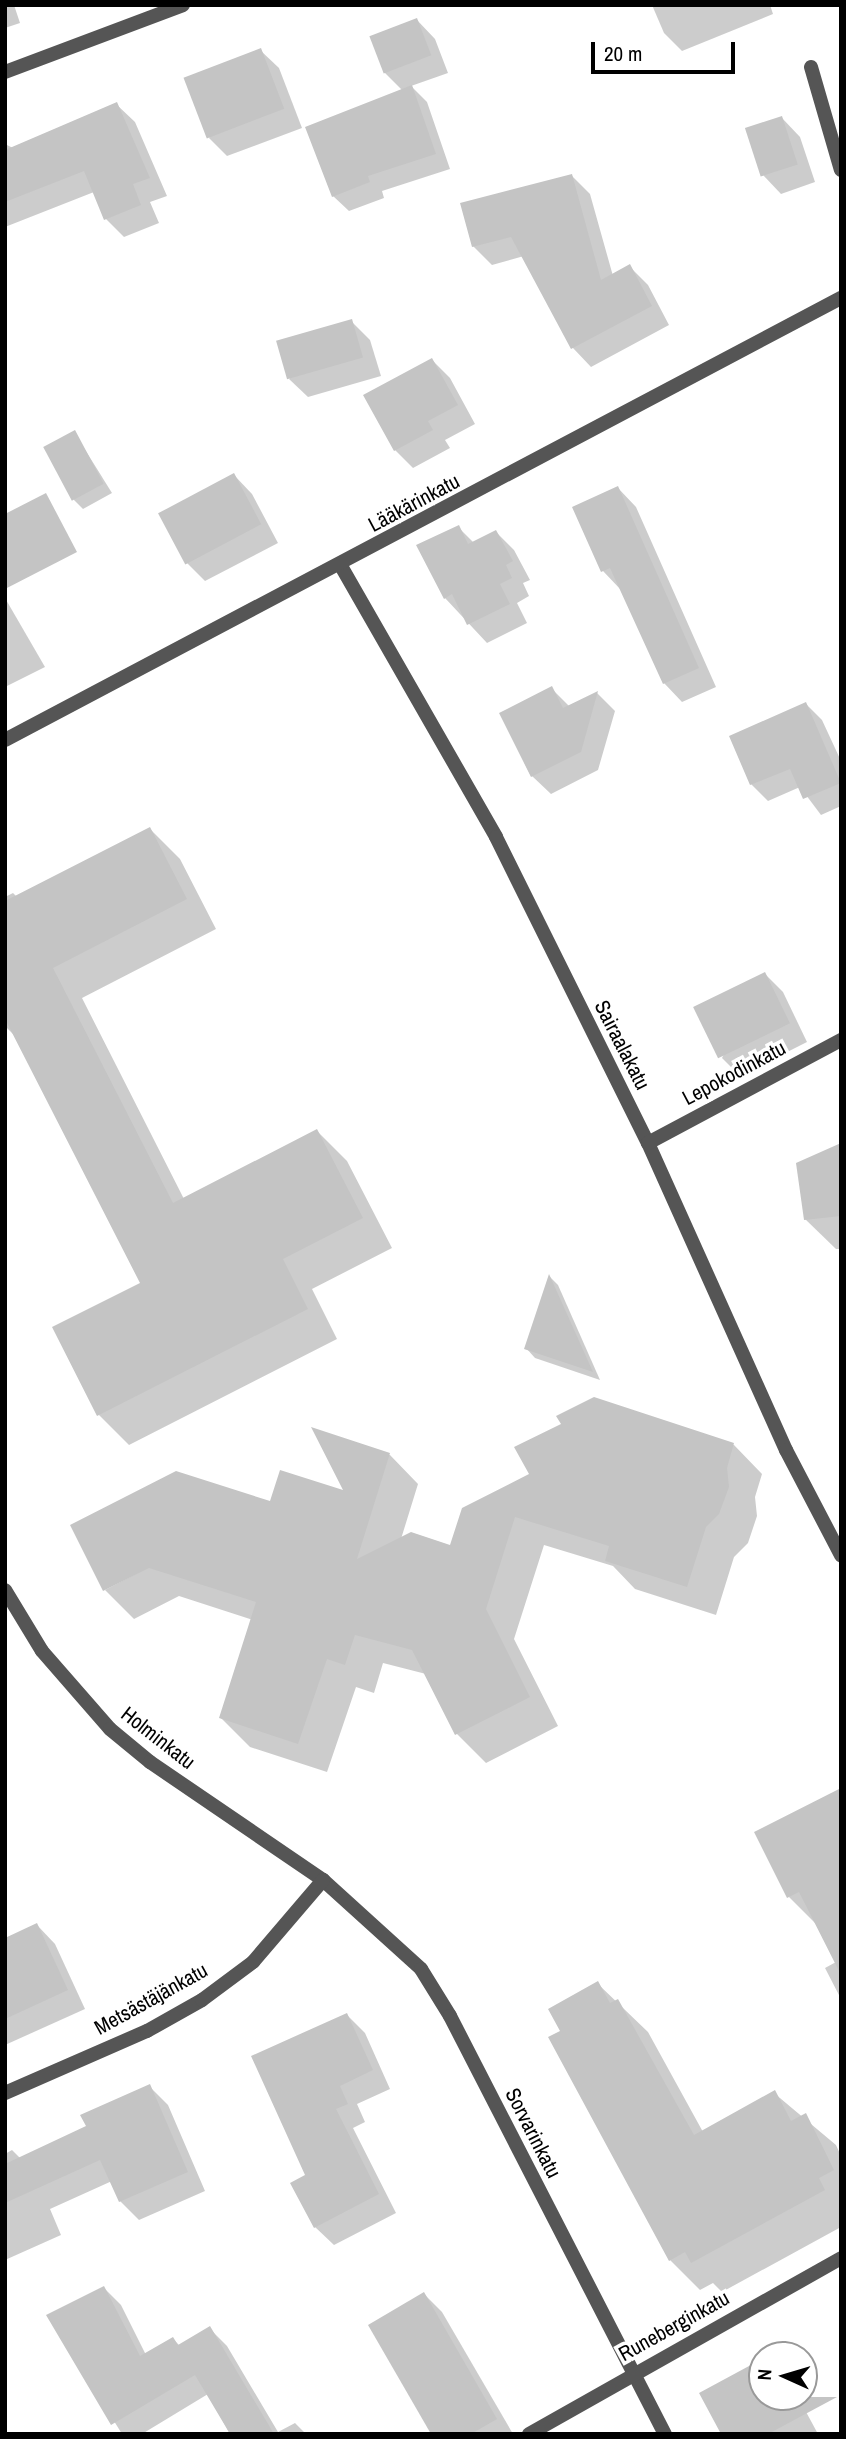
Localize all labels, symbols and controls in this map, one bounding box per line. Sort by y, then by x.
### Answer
scale bar [594,28,738,72]
text: 20 m [604,39,642,68]
street label: Lääkärinkatu [364,469,464,537]
street label: Sairaalakatu [589,996,655,1094]
street label: Lepokodinkatu [678,1035,790,1111]
street label: Holminkatu [116,1701,200,1775]
street label: Metsästäjänkatu [90,1958,212,2040]
street label: Sorvarinkatu [500,2084,566,2182]
street label: Runeberginkatu [614,2285,734,2367]
north arrow [748,2341,818,2411]
text: N [751,2368,777,2381]

